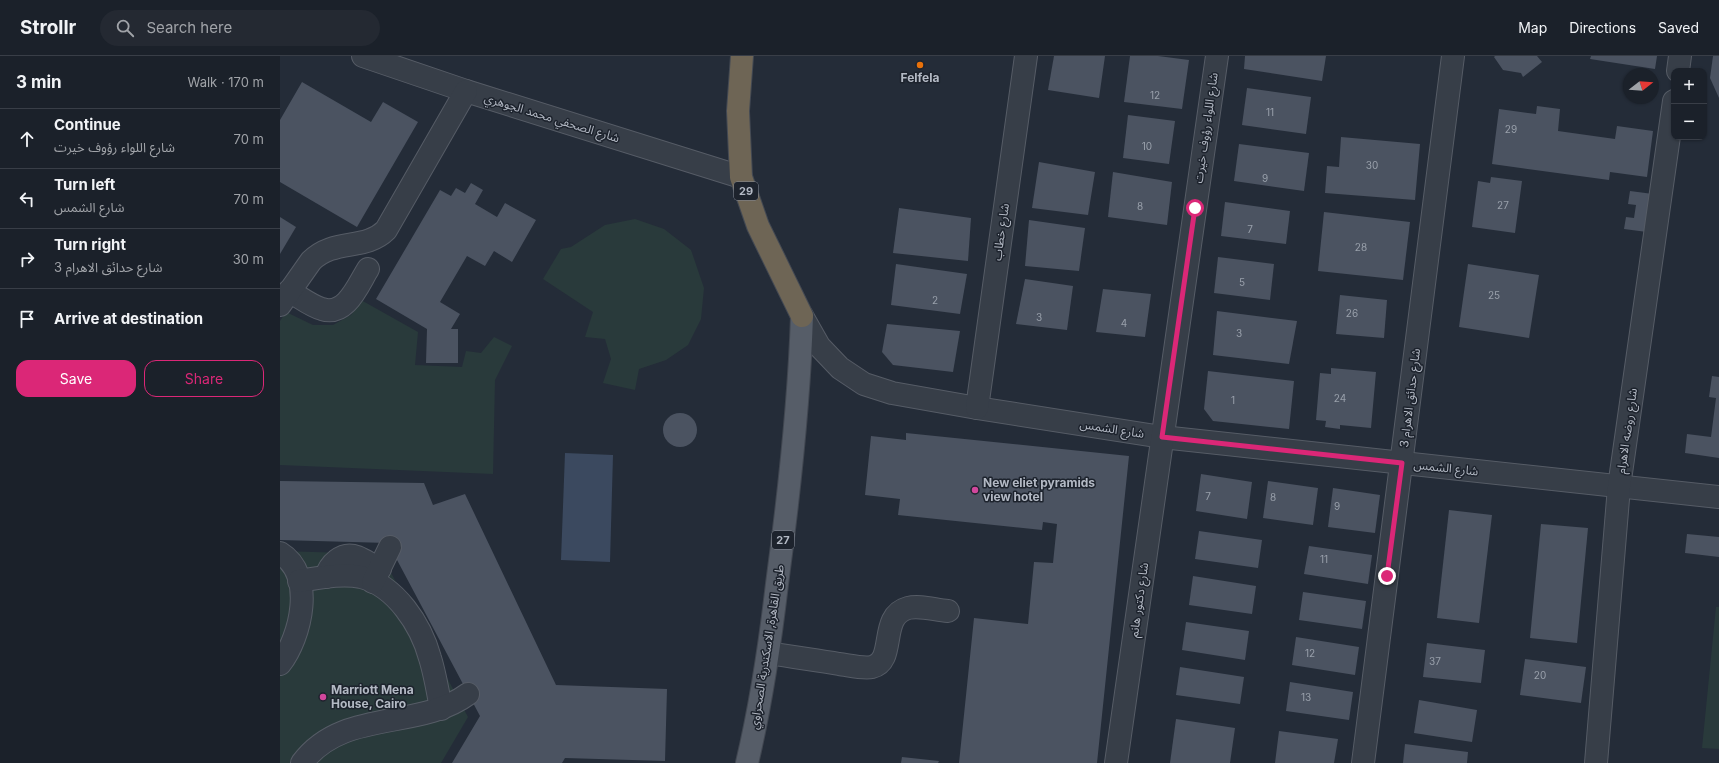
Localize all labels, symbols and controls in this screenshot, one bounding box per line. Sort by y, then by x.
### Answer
search box [100,10,380,46]
text: Strollr [20,16,76,39]
icon: search [114,17,136,39]
text: Search here [146,18,232,37]
text: Map [1518,19,1547,36]
text: Directions [1569,19,1636,36]
text: Saved [1658,19,1699,36]
marker: Felfela [915,60,925,70]
north arrow [1623,68,1659,104]
map controls [1671,68,1707,140]
button: + [1671,68,1707,104]
place label: Felfela [901,70,940,85]
text: 3 min [16,72,62,92]
street label: شارع اللواء رؤوف خيرت [1190,72,1223,185]
text: Walk · 170 m [188,74,264,90]
house number: 12 [1150,89,1160,101]
street label: شارع الصحفي محمد الجوهري [482,90,622,148]
button: − [1671,104,1707,140]
house number: 11 [1266,106,1274,118]
text: Continue [54,115,121,134]
house number: 29 [1505,123,1517,135]
icon: ahead [16,128,38,150]
text: 70 m [234,131,264,147]
text: شارع اللواء رؤوف خيرت [54,139,175,155]
house number: 10 [1142,140,1152,152]
house number: 30 [1366,159,1378,171]
house number: 9 [1262,172,1268,184]
text: Turn left [54,175,115,194]
road number: 29 [734,182,758,200]
icon: left [16,188,38,210]
text: 70 m [234,191,264,207]
text: شارع الشمس [54,199,125,215]
route start [1186,199,1204,217]
house number: 27 [1497,199,1509,211]
house number: 8 [1137,200,1143,212]
street label: شارع خطاب [989,202,1014,262]
house number: 7 [1247,223,1253,235]
text: Turn right [54,235,126,254]
house number: 28 [1355,241,1367,253]
icon: right [16,248,38,270]
text: 30 m [233,251,264,267]
text: شارع حدائق الاهرام 3 [54,259,162,275]
house number: 5 [1239,276,1245,288]
house number: 25 [1488,289,1500,301]
house number: 2 [932,294,938,306]
house number: 26 [1346,307,1358,319]
icon: arrive [16,308,38,330]
text: Arrive at destination [54,309,203,328]
house number: 3 [1036,311,1042,323]
house number: 4 [1121,317,1127,329]
house number: 3 [1236,327,1242,339]
street label: شارع حدائق الاهرام 3 [1396,347,1425,449]
button: Save [16,360,136,397]
button: Share [144,360,264,397]
street label: شارع روضه الاهرام [1613,387,1642,475]
house number: 24 [1334,392,1346,404]
house number: 1 [1231,394,1235,406]
street label: شارع الشمس [1078,416,1145,443]
street label: شارع الشمس [1413,457,1479,480]
place label: New eliet pyramids view hotel [983,475,1095,504]
marker: New eliet pyramids view hotel [970,485,980,495]
house number: 7 [1205,490,1211,502]
house number: 8 [1270,491,1276,503]
house number: 9 [1334,500,1340,512]
road number: 27 [772,531,794,549]
house number: 11 [1320,553,1328,565]
street label: شارع دكتور هانم [1126,561,1153,639]
street label: طريق القاهرة, الاسكندرية الصحراوي [746,563,790,731]
route end [1378,567,1396,585]
house number: 12 [1305,647,1315,659]
house number: 37 [1429,655,1441,667]
house number: 20 [1534,669,1546,681]
place label: Marriott Mena House, Cairo [331,682,414,711]
house number: 13 [1301,691,1311,703]
marker: Marriott Mena House, Cairo [318,692,328,702]

